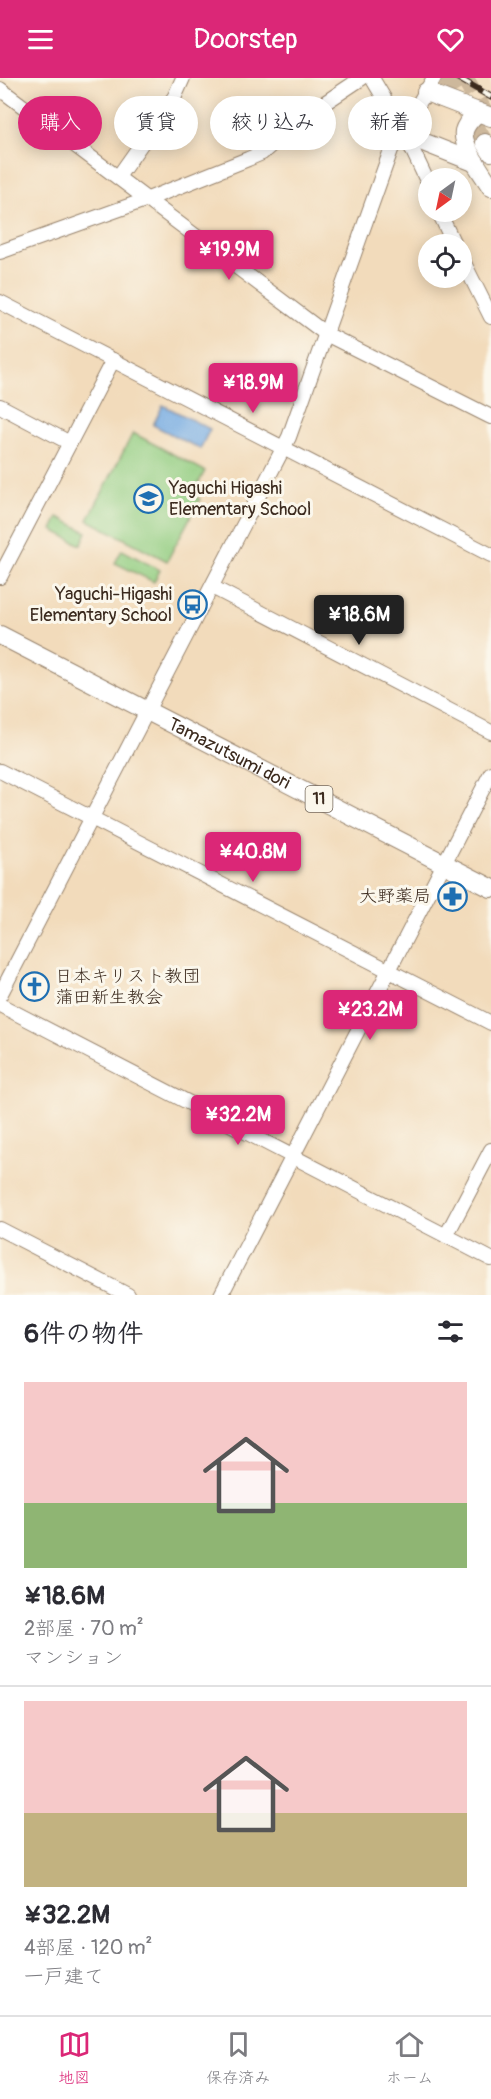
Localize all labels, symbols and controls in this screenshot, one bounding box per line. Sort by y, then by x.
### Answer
icon: menu [24,23,57,56]
text: Doorstep [193,23,298,56]
icon: heart [434,23,467,56]
chip: 購入 [18,96,102,150]
chip: 賃貸 [114,96,198,150]
chip: 絞り込み [210,96,336,150]
chip: 新着 [348,96,432,150]
north arrow [418,168,472,222]
map controls [418,168,472,288]
pin: ¥19.9M [180,230,278,281]
button: locate [418,234,472,288]
text: ¥19.9M [198,237,260,262]
pin: ¥18.9M [204,363,302,414]
text: ¥18.9M [223,370,283,395]
place label: Yaguchi Higashi Elementary School [168,477,311,521]
school or university icon: Yaguchi Higashi Elementary School [132,482,164,514]
place label: Yaguchi-Higashi Elementary School [30,583,172,627]
bus stop icon: Yaguchi-Higashi Elementary School [177,588,209,620]
pin: ¥18.6M [310,595,408,646]
text: ¥18.6M [328,602,390,627]
street label: Tamazutsumi dori [164,712,294,794]
road number: 11 [306,786,332,812]
pin: ¥40.8M [204,832,302,883]
text: ¥40.8M [219,839,287,864]
pharmacy icon: 大野薬局 [436,880,468,912]
place label: 大野薬局 [359,885,431,908]
place label: 日本キリスト教団 蒲田新生教会 [55,965,200,1009]
church icon: 日本キリスト教団 蒲田新生教会 [18,970,50,1002]
pin: ¥23.2M [321,990,419,1041]
text: ¥23.2M [337,997,403,1022]
pin: ¥32.2M [189,1095,287,1146]
text: ¥32.2M [205,1102,271,1127]
icon: filters [434,1315,467,1348]
text: 6件の物件 [24,1318,143,1350]
icon: home [192,1421,300,1529]
text: ¥18.6M [24,1580,105,1612]
text: 2部屋 · 70 m² [24,1616,144,1641]
text: マンション [24,1645,123,1670]
icon: home [192,1740,300,1848]
text: ¥32.2M [24,1899,110,1931]
text: 4部屋 · 120 m² [24,1935,152,1960]
text: 一戸建て [24,1964,104,1989]
tab: 地図 [58,2028,91,2088]
tab: 保存済み [206,2028,270,2088]
tab: ホーム [386,2028,433,2088]

